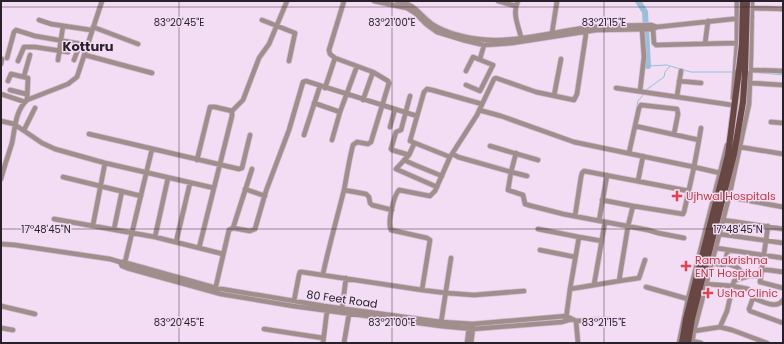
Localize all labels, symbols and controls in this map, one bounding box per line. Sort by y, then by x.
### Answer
text: 83°20'45"E [154,15,204,30]
text: 83°21'00"E [368,15,416,30]
text: 83°21'15"E [582,15,626,30]
district label: Kotturu [63,37,114,56]
place label: Ujhwal Hospitals [686,188,776,204]
marker: Ujhwal Hospitals [671,190,683,202]
text: 17°48'45"N [21,222,71,237]
text: 17°48'45"N [713,222,763,237]
place label: Ramakrishna ENT Hospital [695,252,768,281]
marker: Ramakrishna ENT Hospital [680,260,692,272]
place label: Usha Clinic [717,285,778,301]
street label: 80 Feet Road [305,286,379,312]
marker: Usha Clinic [702,287,714,299]
text: 83°20'45"E [154,315,204,330]
text: 83°21'00"E [368,315,416,330]
text: 83°21'15"E [582,315,626,330]

